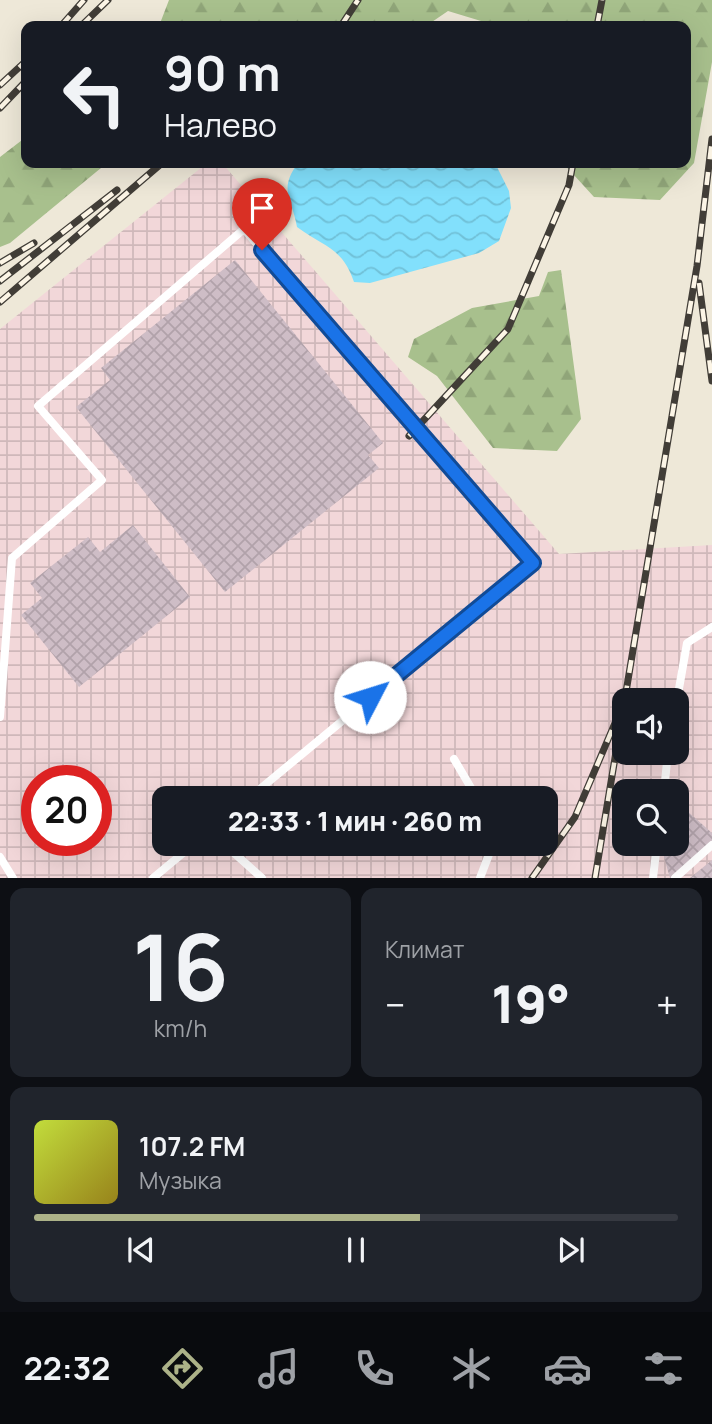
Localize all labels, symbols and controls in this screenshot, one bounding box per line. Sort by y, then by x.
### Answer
text: 90 m [164,39,281,106]
icon: left [49,49,140,140]
text: Налево [164,103,277,147]
pin [232,178,292,250]
icon: arrive [243,189,281,227]
position arrow [333,660,407,734]
map controls [612,688,689,856]
button: sound [612,688,689,765]
speed limit sign: 20 [21,765,112,856]
button: search [612,779,689,856]
text: 22:33 · 1 мин · 260 m [228,803,482,839]
text: 16 [132,904,229,1028]
text: Климат [385,933,464,965]
text: 19° [491,968,570,1039]
text: − [385,978,406,1030]
text: + [656,978,678,1030]
text: km/h [154,1012,207,1044]
text: 107.2 FM [139,1128,245,1164]
text: Музыка [139,1164,222,1196]
icon: previous [122,1231,160,1269]
icon: pause [337,1231,375,1269]
icon: next [552,1231,590,1269]
icon: directions [158,1344,207,1393]
icon: music [254,1344,303,1393]
icon: phone [350,1344,399,1393]
icon: climate [447,1344,496,1393]
icon: car [543,1344,592,1393]
icon: filters [639,1344,688,1393]
text: 22:32 [24,1346,110,1390]

